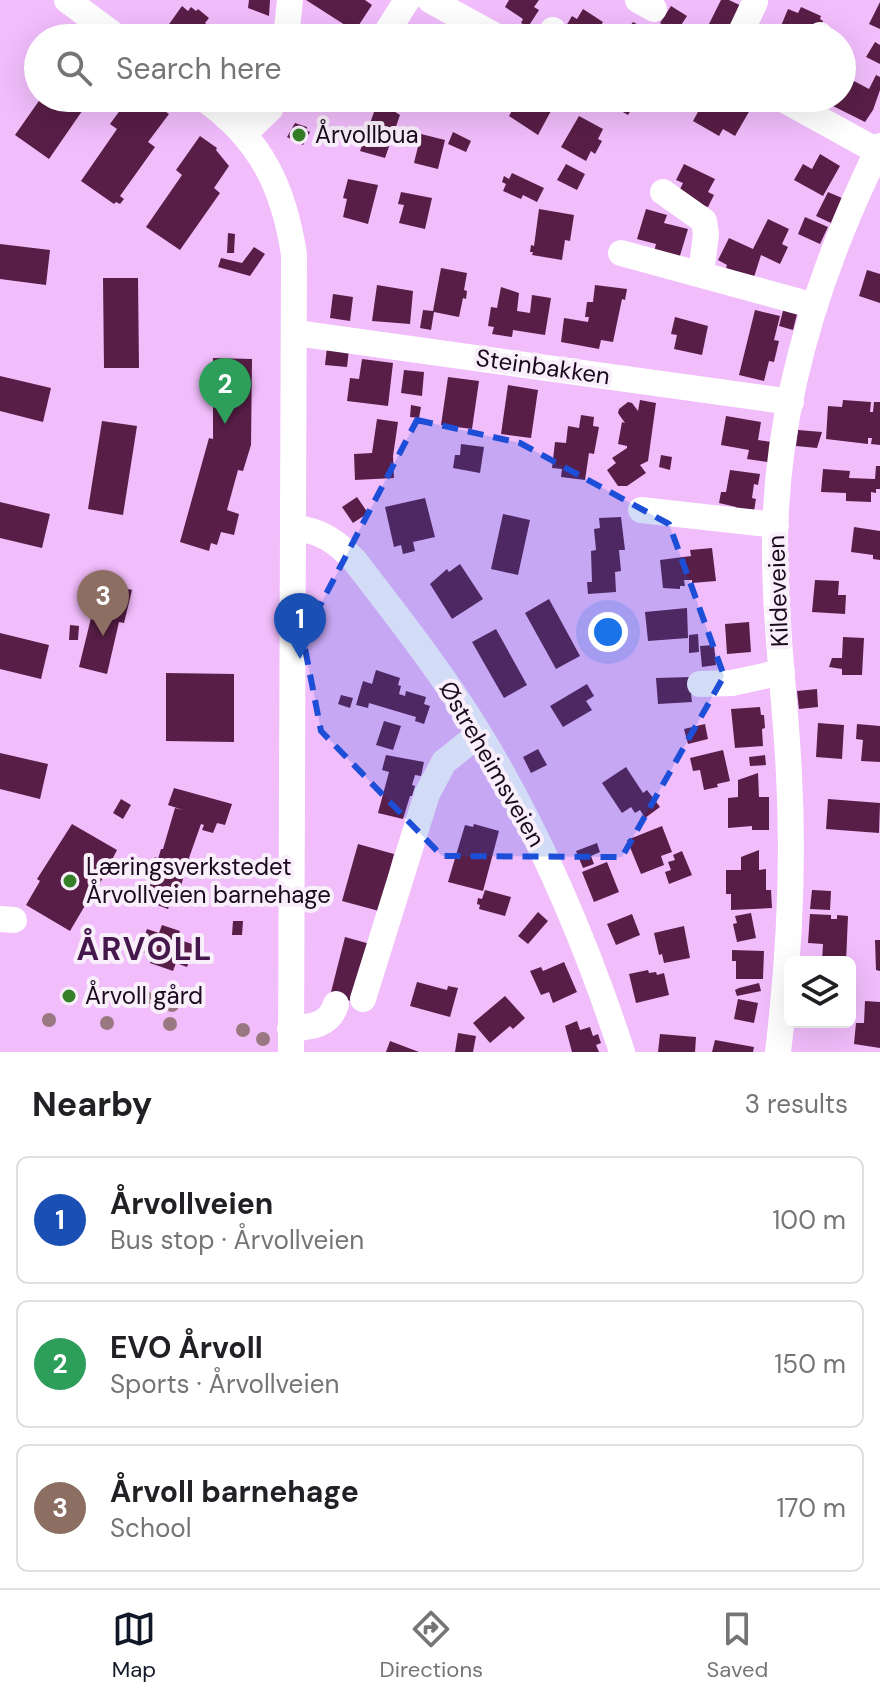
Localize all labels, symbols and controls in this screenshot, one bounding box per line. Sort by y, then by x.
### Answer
search box [24,24,856,112]
icon: search [52,46,96,90]
text: Search here [116,49,282,88]
place label: Årvollbua [315,119,419,150]
marker: Årvollbua [290,126,308,144]
street label: Steinbakken [474,342,612,391]
pin: 2 [199,358,251,424]
street label: Kildeveien [760,534,795,648]
pin: 3 [77,570,129,636]
pin: 1 [274,593,326,659]
your location [588,612,628,652]
street label: Østreheimsveien [432,675,552,852]
place label: Læringsverkstedet Årvollveien barnehage [86,851,331,910]
marker: Læringsverkstedet Årvollveien barnehage [61,872,79,890]
district label: ÅRVOLL [77,928,213,970]
map controls [784,956,856,1028]
button: layers [784,956,856,1028]
place label: Årvoll gård [85,980,203,1011]
marker: Årvoll gård [60,987,78,1005]
text: Nearby [32,1082,152,1127]
text: 3 results [745,1087,848,1121]
text: Årvollveien [110,1184,273,1223]
text: 1 [55,1203,65,1237]
text: 100 m [772,1203,846,1237]
text: Bus stop · Årvollveien [110,1223,364,1257]
text: EVO Årvoll [110,1328,263,1367]
text: 2 [52,1347,68,1381]
text: 150 m [774,1347,846,1381]
text: Sports · Årvollveien [110,1367,339,1401]
text: Årvoll barnehage [110,1472,359,1511]
text: 3 [52,1491,68,1525]
text: 170 m [777,1491,846,1525]
text: School [110,1511,192,1545]
tab: Map [112,1607,156,1684]
tab: Directions [380,1607,483,1684]
tab: Saved [707,1607,768,1684]

